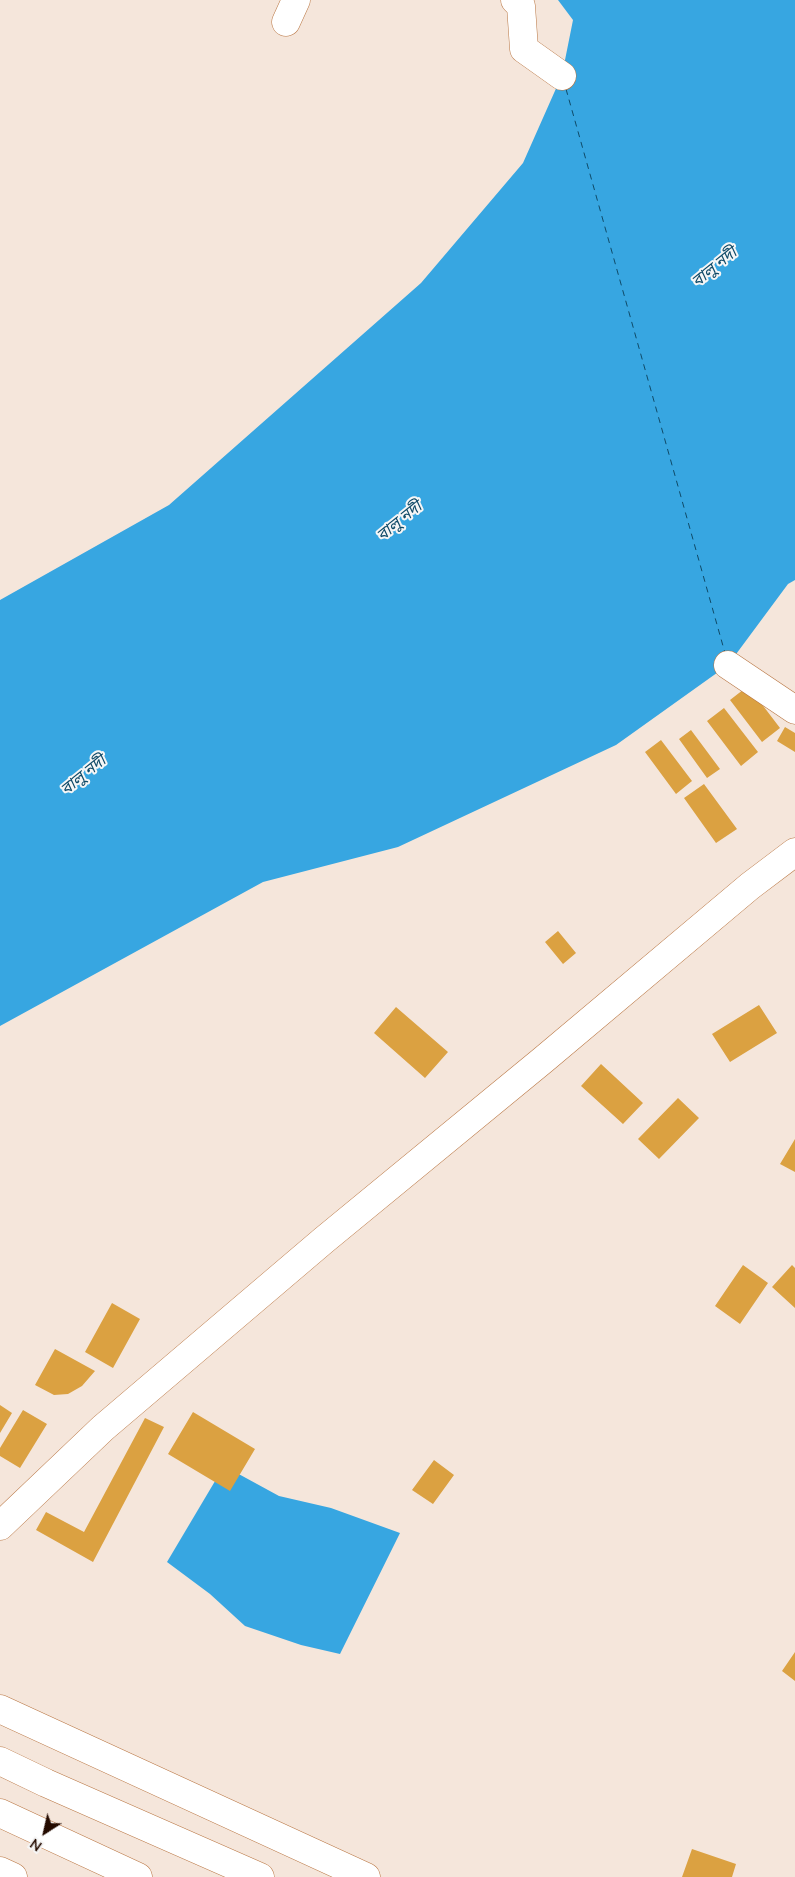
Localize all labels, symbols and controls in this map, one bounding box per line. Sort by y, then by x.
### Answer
water label: বালু নদী [689,244,741,292]
water label: বালু নদী [374,498,426,546]
water label: বালু নদী [58,752,110,800]
north arrow [20,1807,70,1857]
text: N [26,1834,46,1855]

